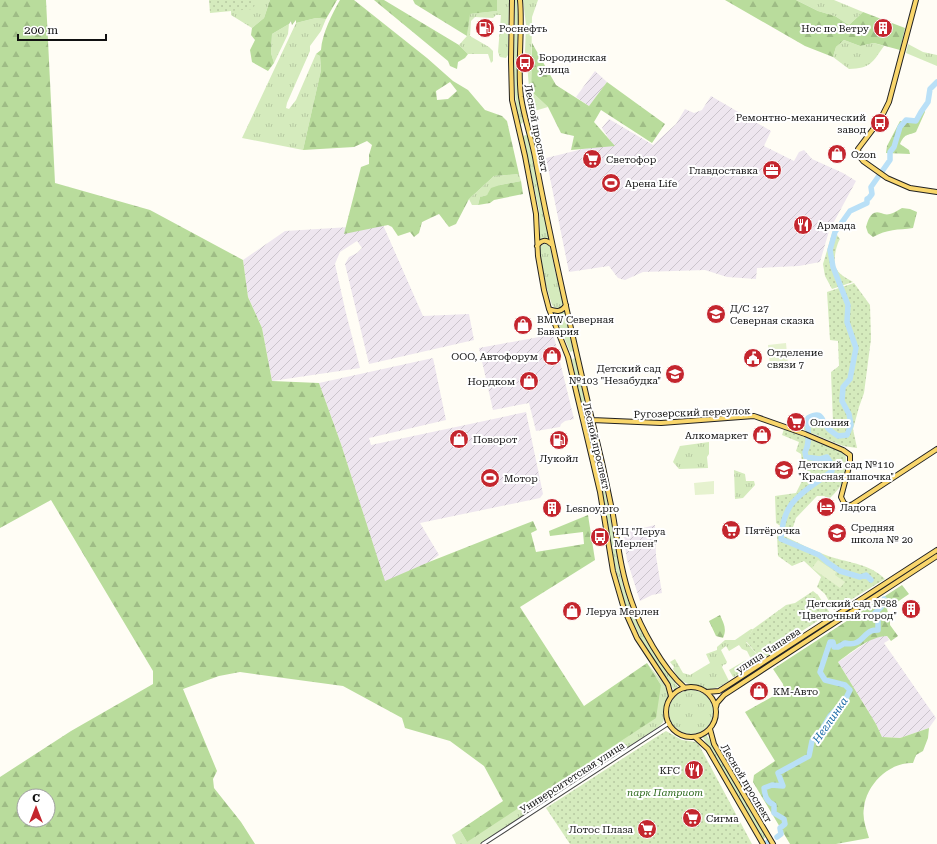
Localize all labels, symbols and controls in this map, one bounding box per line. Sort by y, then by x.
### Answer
scale bar [18,16,106,42]
fuel station icon: Роснефть [474,17,496,39]
building icon: Нос по Ветру [872,17,894,39]
text: 200 m [24,23,58,37]
place label: Роснефть [499,23,548,34]
place label: Нос по Ветру [801,23,869,34]
bus stop icon: Бородинская улица [514,52,536,74]
place label: Бородинская улица [539,52,607,75]
street label: Лесной проспект [523,83,550,173]
place label: Ремонтно-механический завод [736,112,867,135]
bus stop icon: Ремонтно-механический завод [869,112,891,134]
shop icon: Ozon [826,143,848,165]
supermarket icon: Светофор [581,148,603,170]
place label: Ozon [851,149,877,160]
place label: Светофор [606,154,657,165]
office icon: Главдоставка [761,159,783,181]
place label: Главдоставка [689,165,759,176]
sports icon: Арена Life [600,172,622,194]
place label: Арена Life [625,178,678,189]
restaurant icon: Армада [792,214,814,236]
place label: Армада [817,220,856,231]
school or university icon: Д/С 127 Северная сказка [705,303,727,325]
place label: Д/С 127 Северная сказка [730,303,815,326]
shop icon: BMW Северная Бавария [512,314,534,336]
place label: BMW Северная Бавария [537,314,614,337]
shop icon: ООО, Автофорум [541,345,563,367]
public building icon: Отделение связи 7 [742,347,764,369]
place label: Отделение связи 7 [767,347,823,370]
place label: ООО, Автофорум [451,351,538,362]
place label: Детский сад №103 "Незабудка" [569,363,662,386]
school or university icon: Детский сад №103 "Незабудка" [664,363,686,385]
shop icon: Нордком [518,370,540,392]
place label: Нордком [468,376,515,387]
street label: Лесной проспект [581,401,612,491]
street label: Ругозерский переулок [633,405,751,420]
supermarket icon: Олония [785,411,807,433]
place label: Олония [810,417,850,428]
shop icon: Алкомаркет [751,424,773,446]
shop icon: Поворот [448,428,470,450]
fuel station icon: Лукойл [548,429,570,451]
place label: Алкомаркет [685,430,748,441]
place label: Поворот [473,434,518,445]
place label: Лукойл [539,453,579,464]
school or university icon: Детский сад №110 "Красная шапочка" [773,459,795,481]
place label: Детский сад №110 "Красная шапочка" [798,459,895,482]
sports icon: Мотор [479,467,501,489]
place label: Мотор [504,473,538,484]
hotel icon: Ладога [815,496,837,518]
building icon: Lesnoy.pro [541,497,563,519]
place label: Ладога [840,502,877,513]
place label: Lesnoy.pro [566,503,619,514]
supermarket icon: Пятёрочка [720,519,742,541]
school or university icon: Средняя школа № 20 [826,522,848,544]
place label: Средняя школа № 20 [851,522,913,545]
place label: Пятёрочка [745,525,801,536]
bus stop icon: ТЦ "Леруа Мерлен" [589,526,611,548]
place label: ТЦ "Леруа Мерлен" [614,526,666,549]
place label: Детский сад №88 "Цветочный город" [798,598,897,621]
building icon: Детский сад №88 "Цветочный город" [900,598,922,620]
shop icon: Леруа Мерлен [561,600,583,622]
place label: Леруа Мерлен [586,606,660,617]
street label: улица Чапаева [734,625,803,675]
shop icon: КМ-Авто [748,680,770,702]
place label: КМ-Авто [773,686,818,697]
water label: Неглинка [809,695,851,746]
street label: Университетская улица [518,739,627,815]
street label: Лесной проспект [719,742,774,825]
restaurant icon: KFC [683,759,705,781]
place label: KFC [660,765,680,776]
park label: парк Патриот [627,787,703,798]
north arrow [16,788,56,828]
text: С [32,792,40,805]
supermarket icon: Сигма [681,807,703,829]
place label: Сигма [706,813,739,824]
supermarket icon: Лотос Плаза [636,818,658,840]
place label: Лотос Плаза [569,824,634,835]

